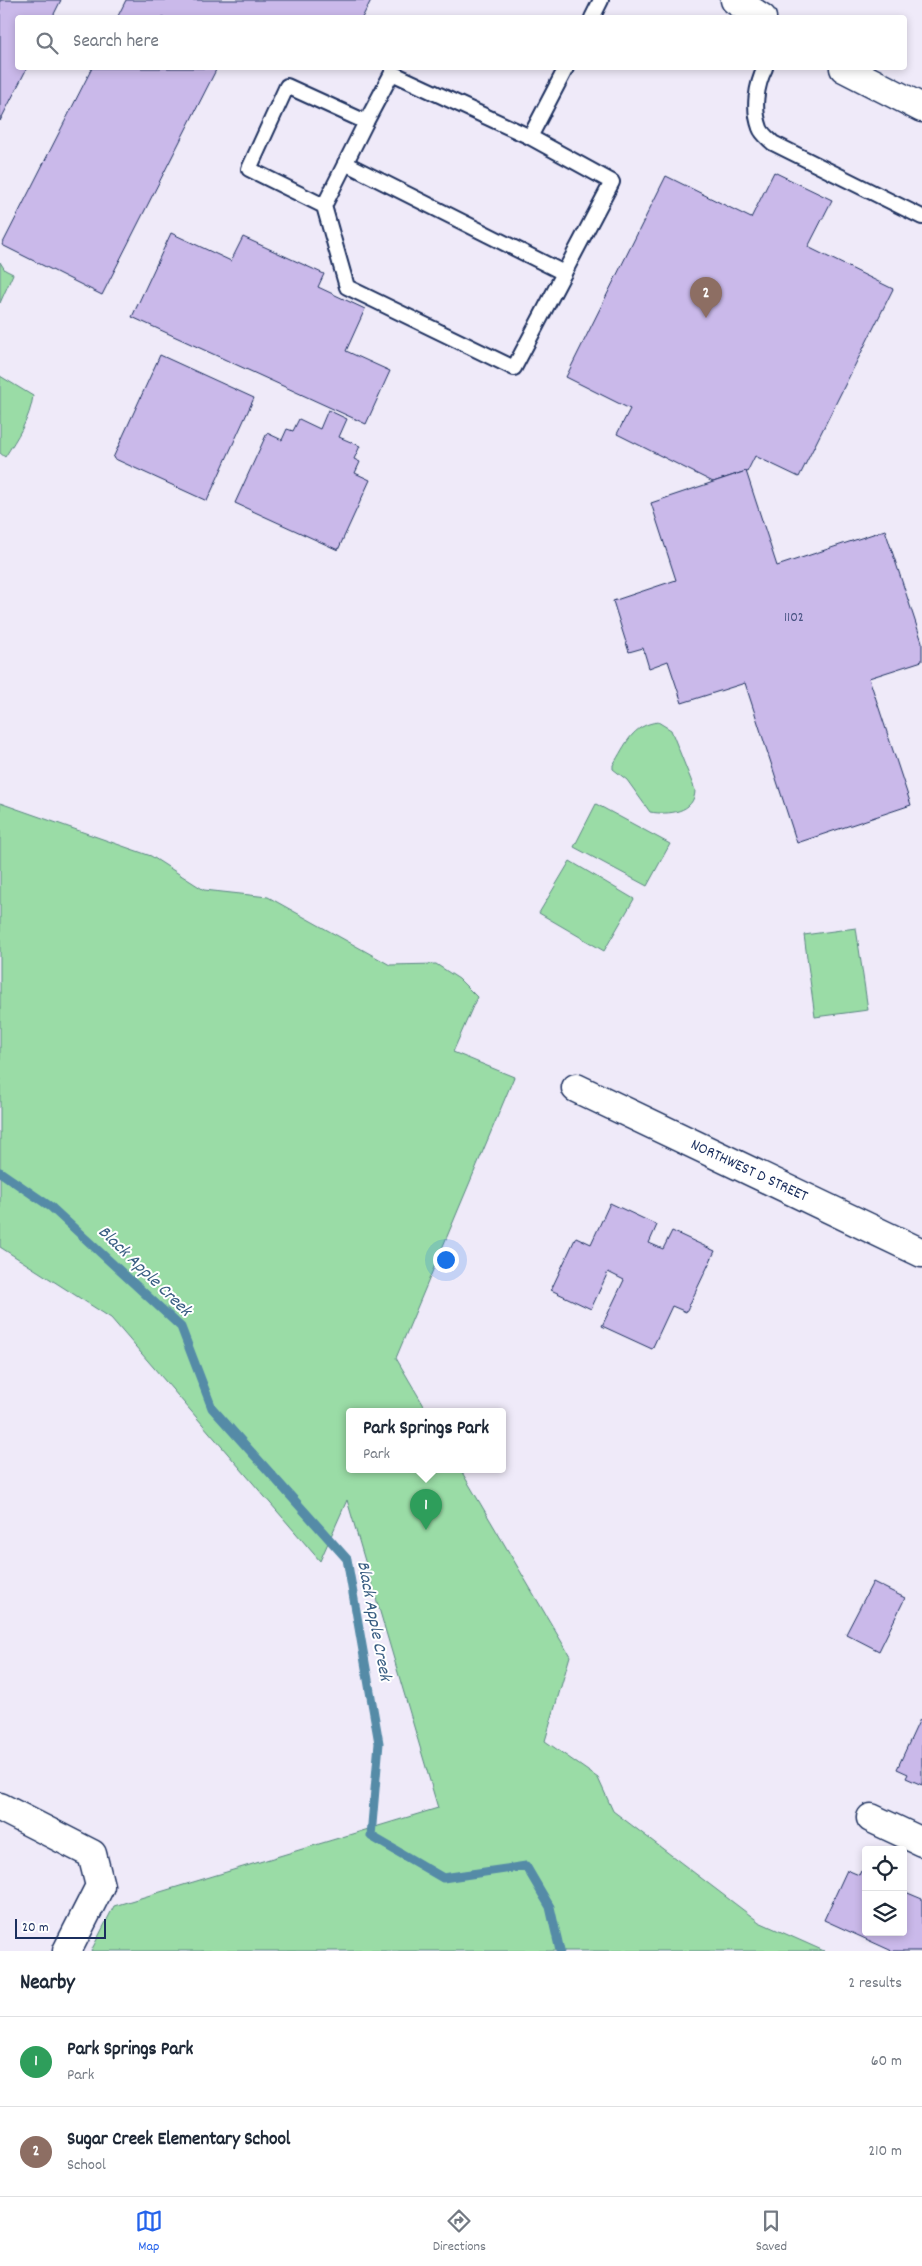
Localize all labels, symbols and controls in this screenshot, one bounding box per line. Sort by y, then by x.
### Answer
search box [15,15,907,70]
icon: search [33,29,61,57]
text: Search here [73,29,159,56]
pin: 2 [690,277,722,318]
house number: 1102 [784,608,804,628]
street label: NORTHWEST D STREET [687,1134,812,1209]
water label: Black Apple Creek [92,1221,198,1324]
your location [433,1247,459,1273]
popup [346,1408,506,1473]
text: Park Springs Park [363,1416,489,1443]
text: Park [363,1443,390,1466]
pin: 1 [410,1489,442,1530]
water label: Black Apple Creek [349,1559,397,1685]
map controls [862,1846,907,1936]
button: locate [862,1846,907,1891]
button: layers [862,1891,907,1936]
scale bar [15,1916,106,1939]
text: 20 m [22,1918,49,1938]
text: Nearby [20,1969,75,1999]
text: 2 results [848,1972,902,1995]
text: Park Springs Park [67,2037,193,2064]
text: 1 [34,2050,38,2073]
text: 60 m [871,2050,902,2073]
text: Park [67,2064,94,2087]
text: Sugar Creek Elementary School [67,2127,290,2154]
text: 2 [33,2140,40,2163]
text: 210 m [868,2140,902,2163]
text: School [67,2154,106,2177]
tab: Map [135,2207,163,2257]
tab: Directions [433,2207,486,2257]
tab: Saved [756,2207,787,2257]

